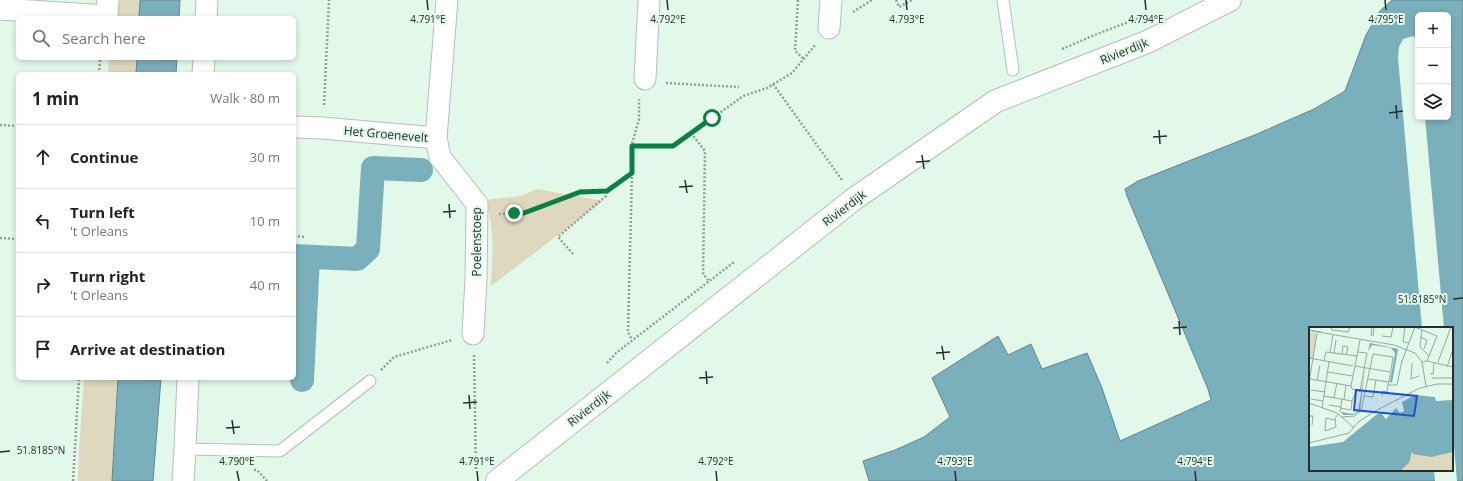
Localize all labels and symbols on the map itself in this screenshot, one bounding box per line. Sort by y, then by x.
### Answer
text: 4.791°E [410,12,446,26]
text: 4.792°E [650,12,686,26]
text: 4.793°E [889,12,925,26]
text: 4.794°E [1128,12,1164,26]
text: 4.795°E [1368,12,1404,26]
street label: Rivierdijk [1097,33,1151,68]
route start [703,109,721,127]
street label: Het Groenevelt [343,122,429,146]
street label: Rivierdijk [819,186,870,230]
route end [505,204,523,222]
street label: Poelenstoep [468,207,485,277]
text: 51.8185°N [1398,292,1446,306]
inset map [1309,327,1453,471]
street label: Rivierdijk [564,385,615,430]
text: 51.8185°N [17,443,65,457]
text: 4.790°E [219,454,255,468]
text: 4.791°E [459,454,495,468]
text: 4.792°E [698,454,734,468]
text: 4.793°E [937,454,973,468]
text: 4.794°E [1177,454,1213,468]

